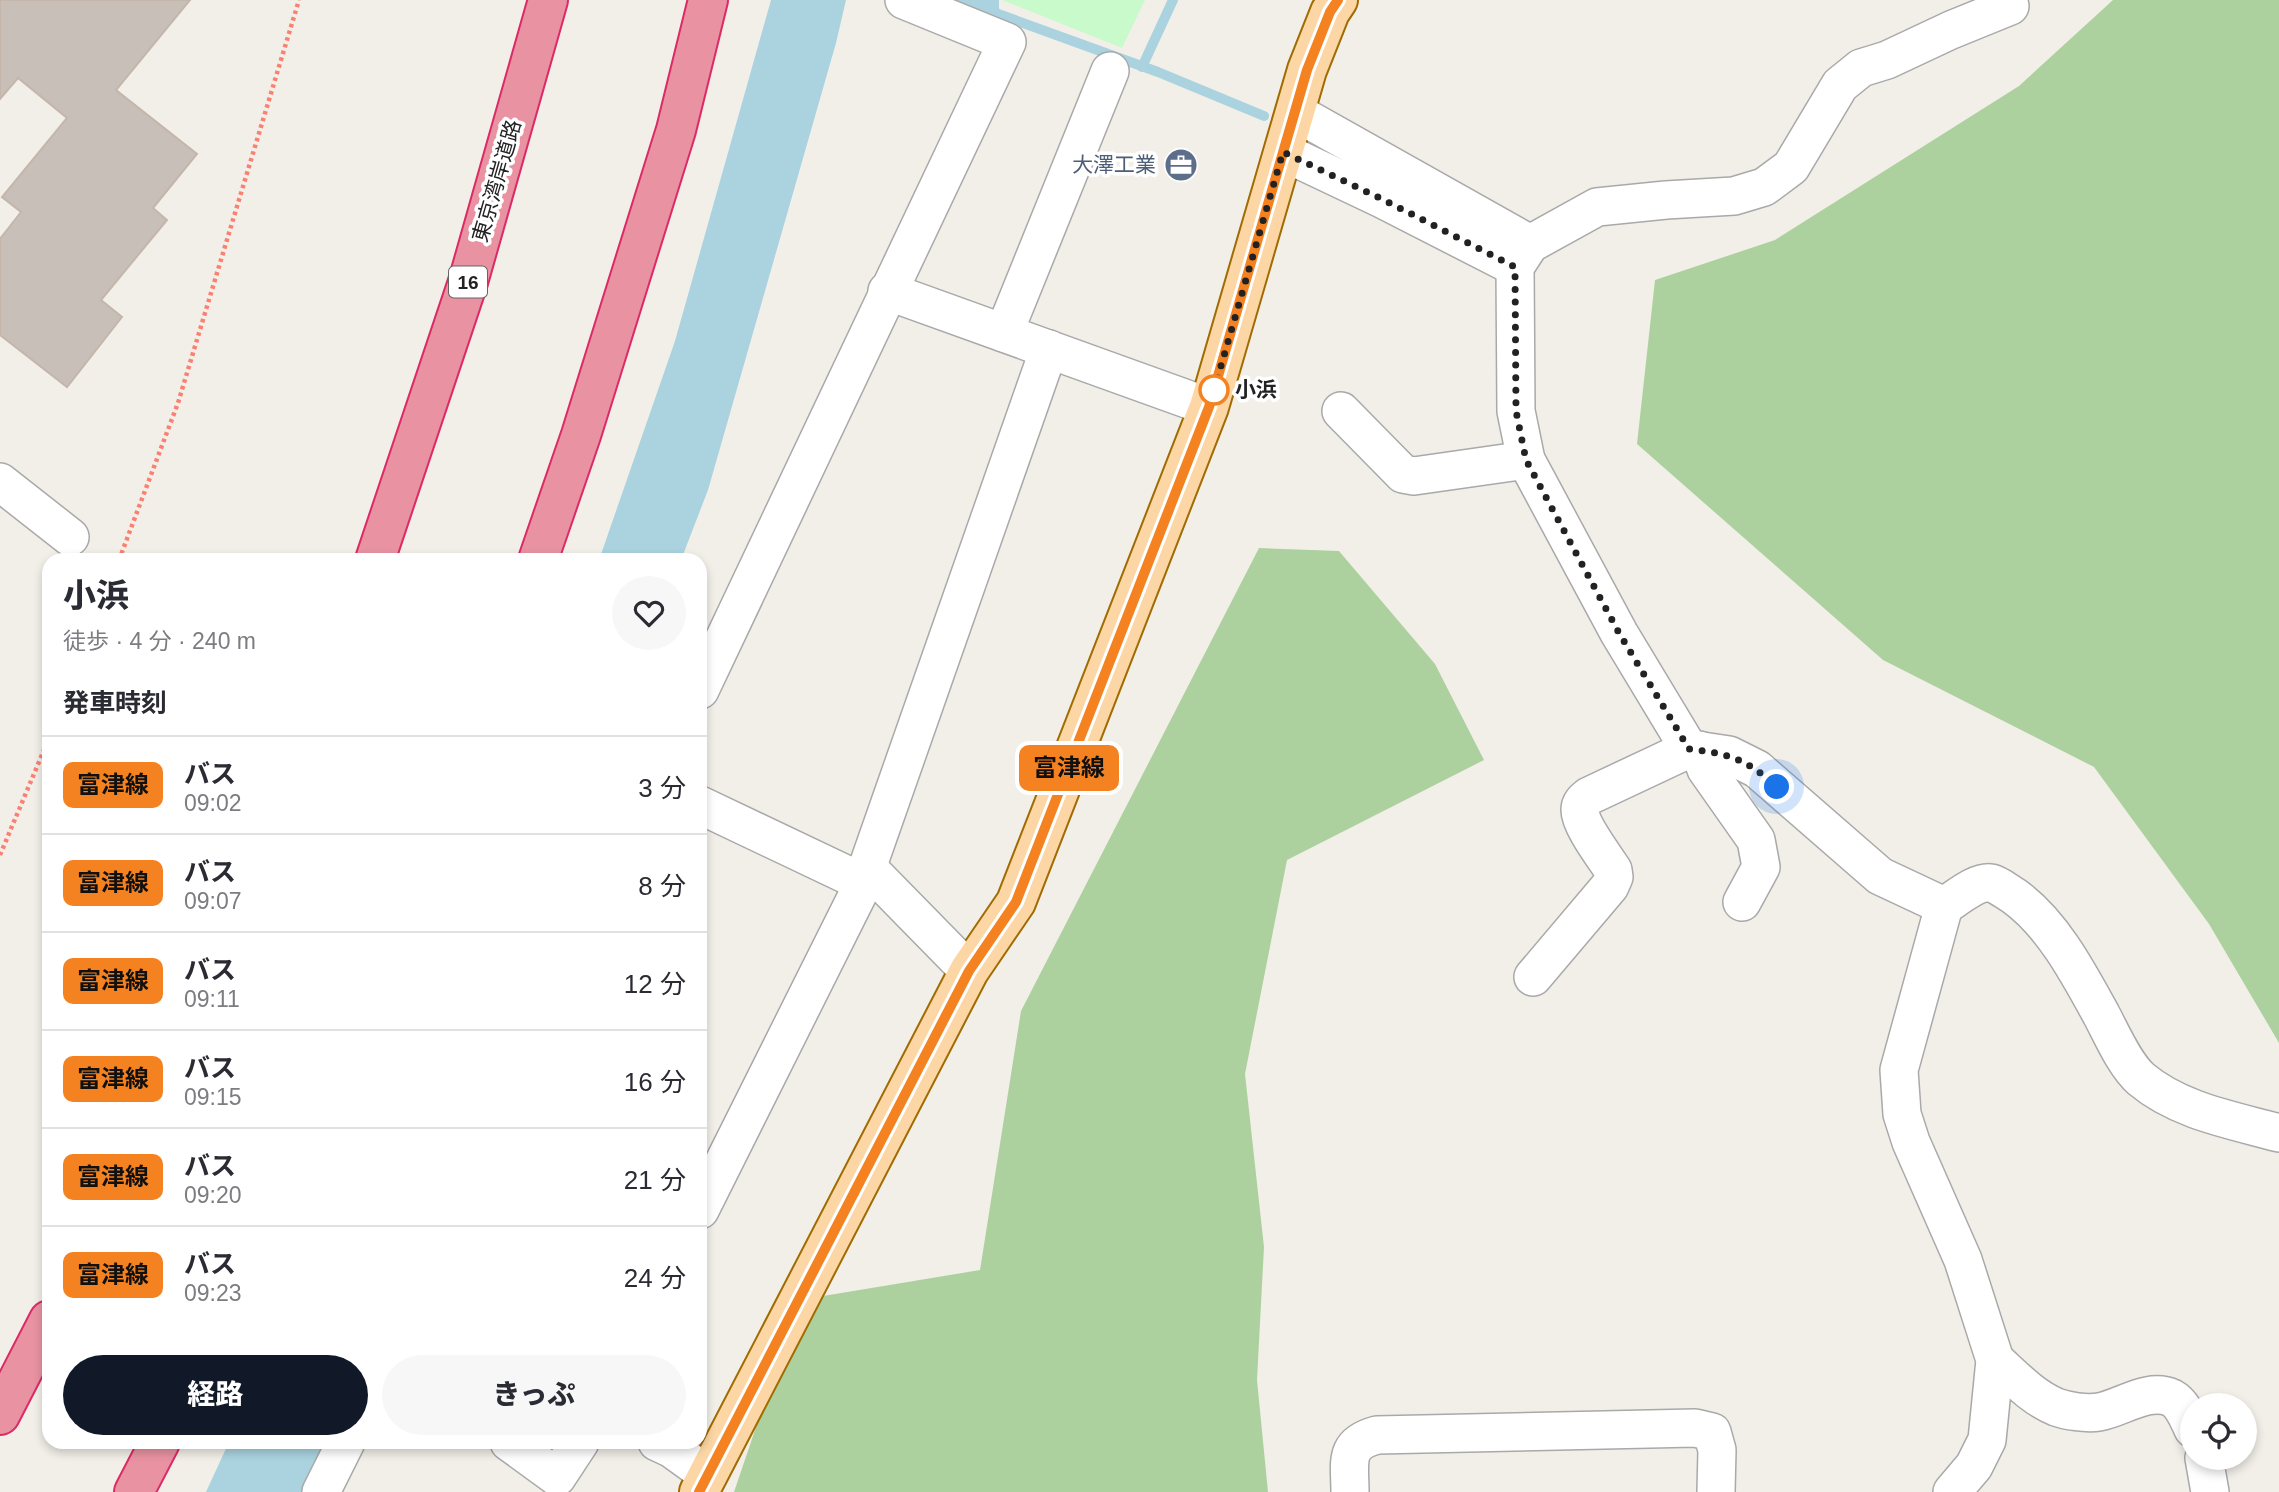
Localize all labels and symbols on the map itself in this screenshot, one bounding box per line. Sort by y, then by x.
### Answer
street label: 東京湾岸道路 [468,117,525,245]
office icon: 大澤工業 [1162,146,1200,184]
place label: 大澤工業 [1072,153,1156,176]
road number: 16 [449,266,487,298]
marker: 小浜 [1199,375,1229,405]
place label: 小浜 [1235,378,1277,401]
line badge: 富津線 [1029,745,1109,791]
your location [1759,769,1794,804]

